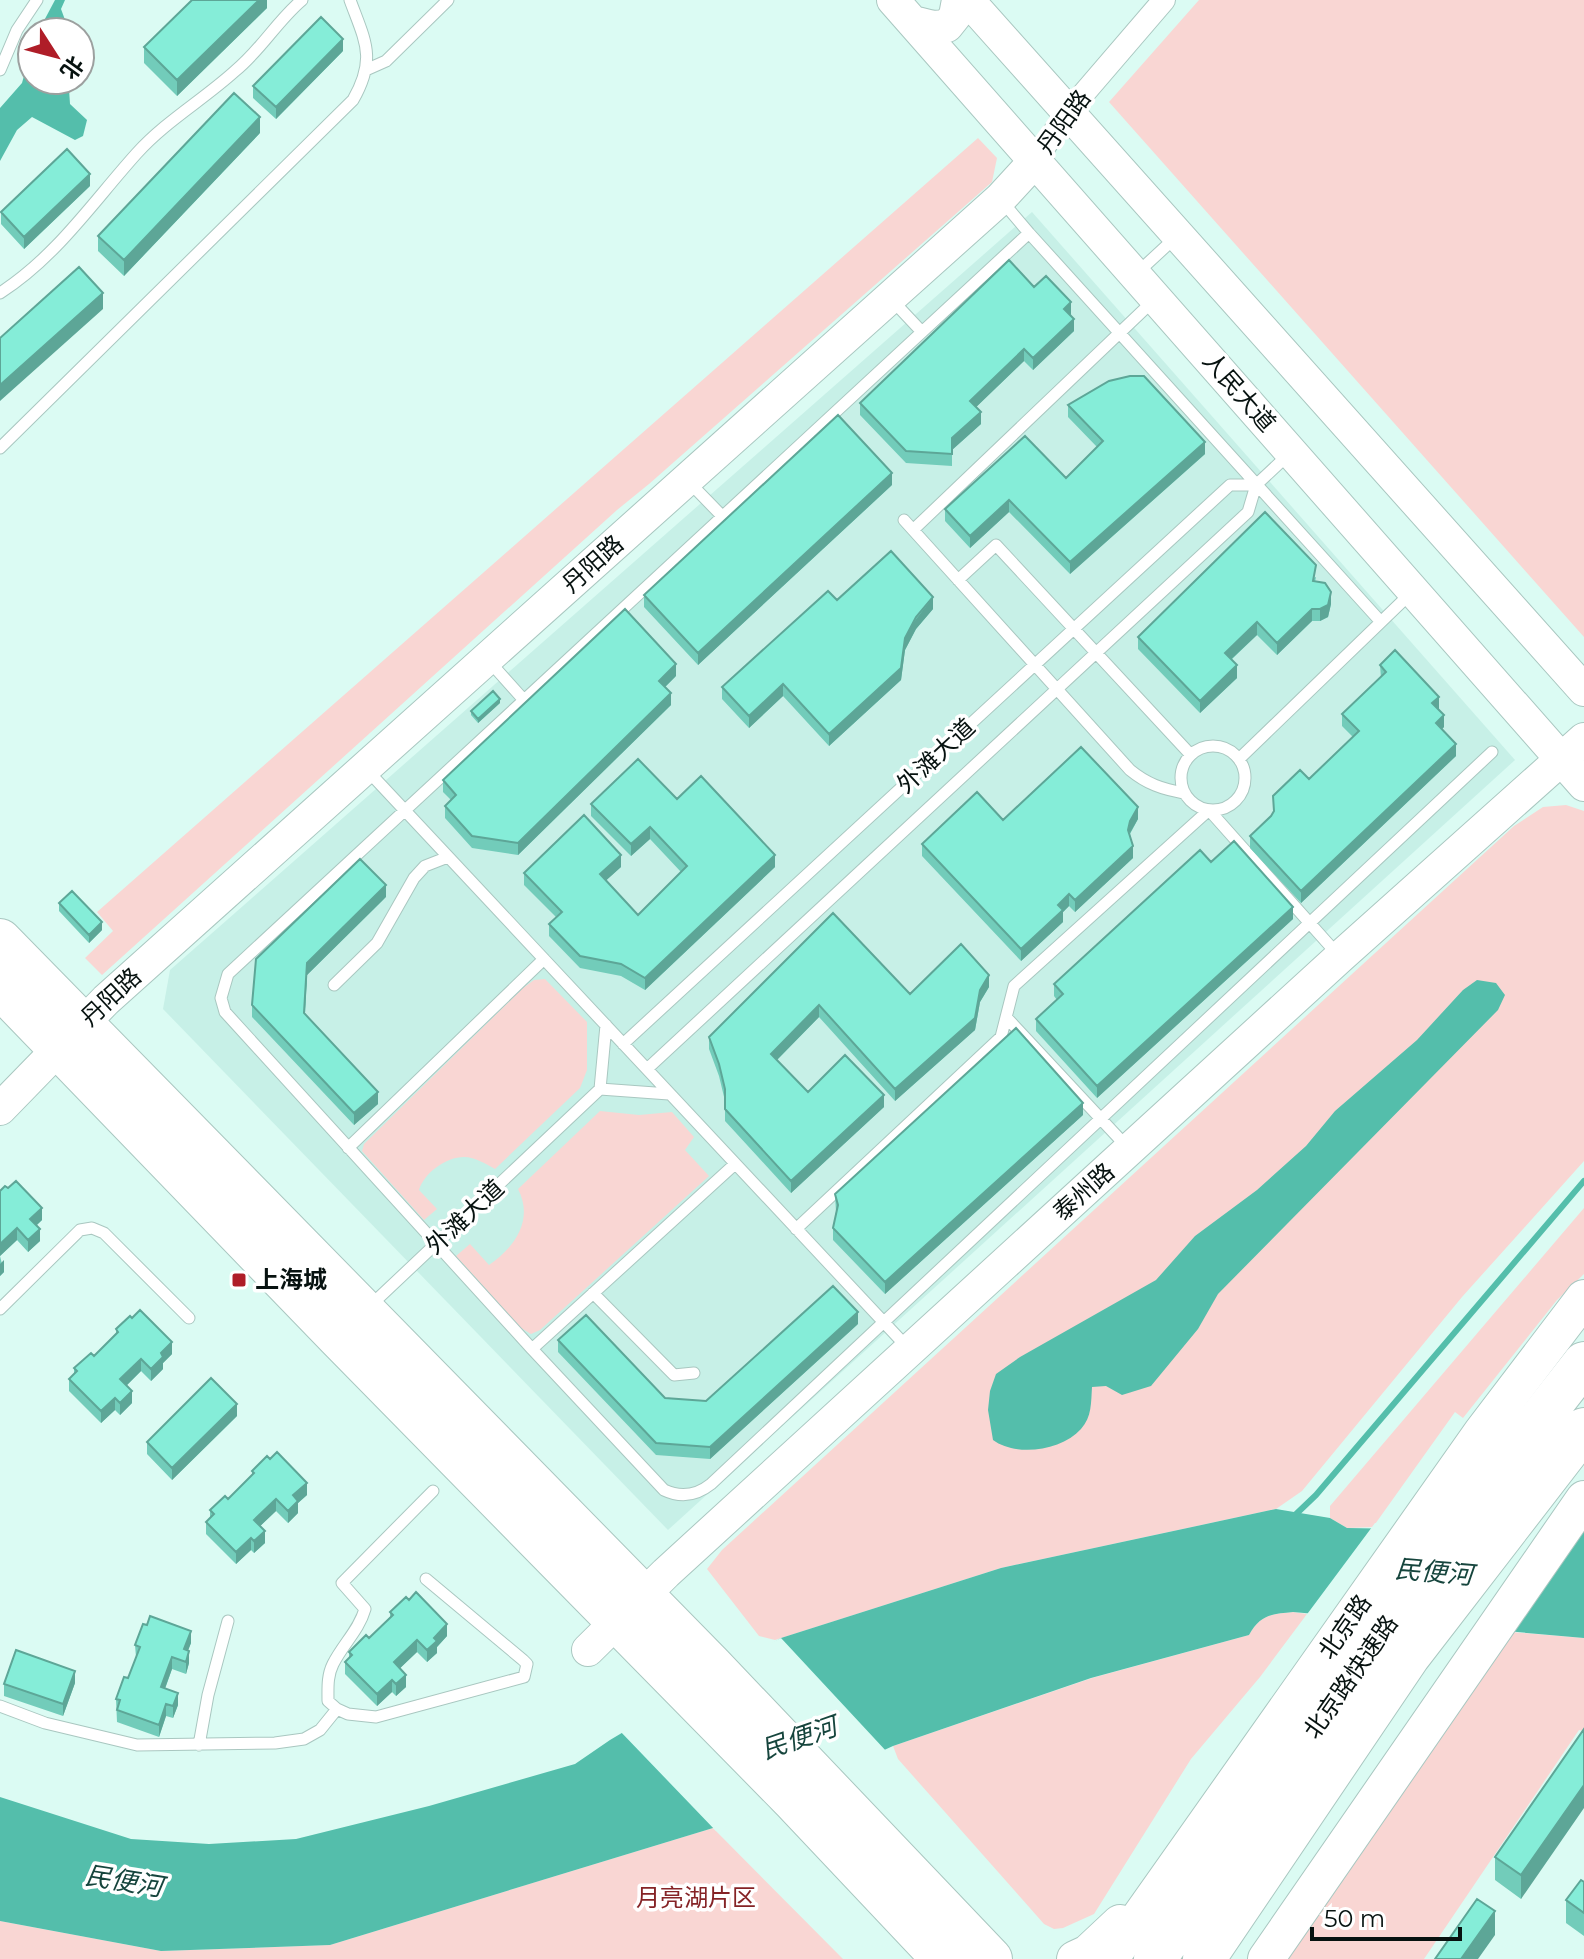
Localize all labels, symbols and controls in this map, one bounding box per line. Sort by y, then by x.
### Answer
north arrow [16,16,96,96]
text: 北 [54,51,89,84]
street label: 丹阳路 [1031,84,1096,159]
street label: 人民大道 [1197,346,1282,437]
street label: 丹阳路 [556,529,629,598]
street label: 外滩大道 [891,712,981,799]
street label: 丹阳路 [74,961,147,1032]
street label: 泰州路 [1047,1157,1120,1226]
street label: 外滩大道 [420,1173,510,1260]
place label: 上海城 [255,1265,327,1294]
marker: 上海城 [230,1271,248,1289]
water label: 民便河 [1394,1553,1479,1592]
street label: 北京路 [1312,1589,1377,1665]
street label: 北京路快速路 [1297,1609,1404,1744]
water label: 民便河 [757,1709,846,1766]
water label: 民便河 [83,1859,170,1904]
park label: 月亮湖片区 [636,1883,756,1912]
scale bar [1312,1891,1460,1941]
text: 50 m [1324,1904,1385,1933]

